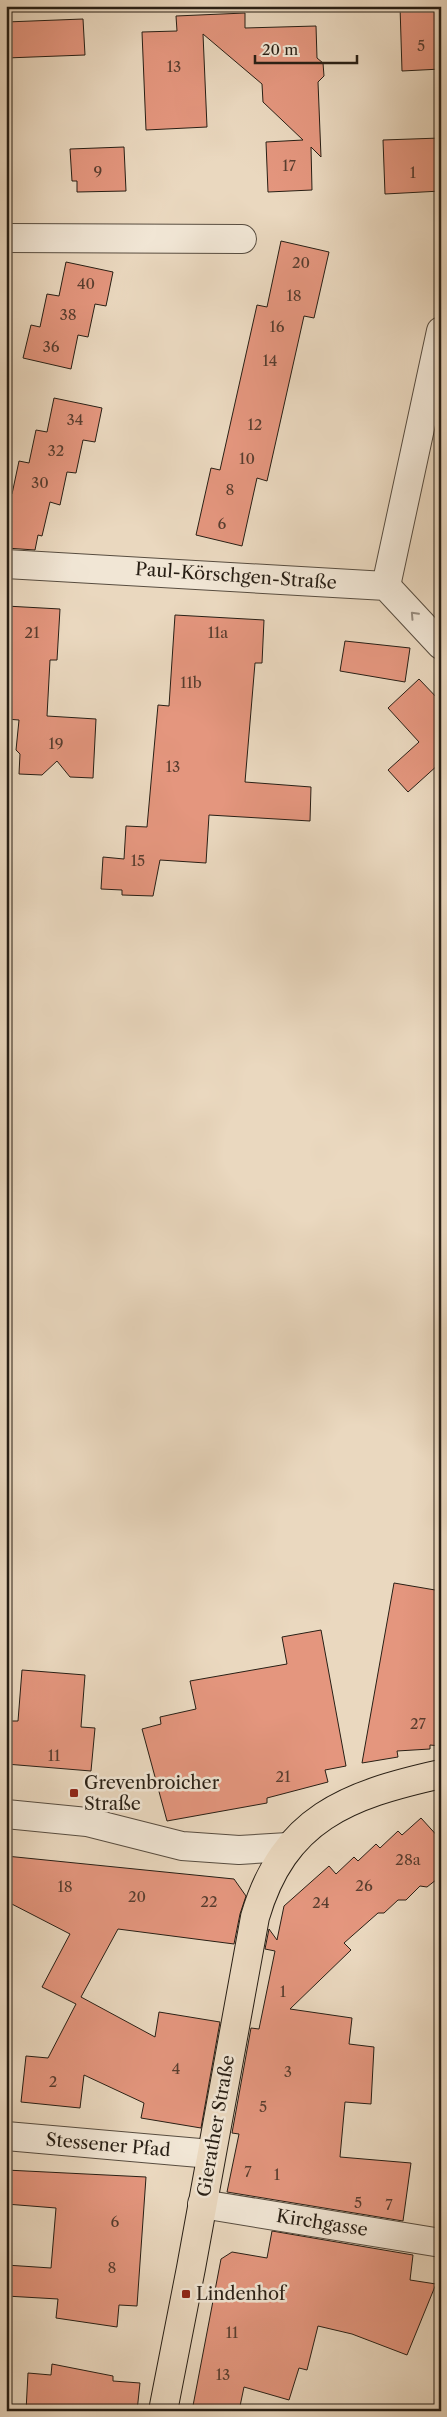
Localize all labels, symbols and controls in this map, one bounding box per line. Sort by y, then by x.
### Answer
scale bar [255,32,357,64]
house number: 5 [417,36,425,55]
text: 20 m [262,40,298,59]
house number: 13 [167,57,181,76]
house number: 17 [282,156,296,175]
house number: 9 [94,162,102,181]
house number: 1 [410,163,417,182]
house number: 20 [292,253,310,272]
house number: 40 [77,274,95,293]
house number: 18 [286,286,302,305]
house number: 38 [59,305,77,324]
house number: 16 [269,317,285,336]
house number: 36 [42,337,60,356]
house number: 14 [263,351,277,370]
house number: 34 [67,410,83,429]
house number: 12 [248,415,262,434]
house number: 32 [48,441,64,460]
house number: 10 [239,449,255,468]
house number: 30 [31,473,49,492]
house number: 8 [226,480,235,499]
house number: 6 [218,514,227,533]
street label: Paul-Körschgen-Straße [135,558,337,594]
one-way arrow [411,612,420,621]
house number: 21 [25,623,40,642]
house number: 11a [208,623,228,642]
house number: 11b [180,673,202,692]
house number: 19 [48,734,64,753]
house number: 13 [166,757,180,776]
house number: 15 [131,851,145,870]
house number: 27 [410,1714,427,1733]
house number: 11 [48,1746,61,1765]
house number: 21 [276,1767,291,1786]
place label: Grevenbroicher Straße [84,1772,220,1815]
marker: Grevenbroicher Straße [68,1787,80,1799]
house number: 28a [395,1850,421,1869]
house number: 26 [355,1876,373,1895]
house number: 18 [57,1877,73,1896]
house number: 20 [128,1887,146,1906]
house number: 22 [200,1892,218,1911]
house number: 24 [312,1893,330,1912]
house number: 1 [280,1982,287,2001]
street label: Gierather Straße [193,2053,239,2199]
house number: 4 [172,2059,180,2078]
house number: 3 [284,2062,292,2081]
house number: 2 [49,2072,57,2091]
house number: 5 [259,2097,267,2116]
street label: Stessener Pfad [45,2129,171,2161]
house number: 7 [244,2162,252,2181]
house number: 1 [274,2165,281,2184]
house number: 5 [354,2193,362,2212]
house number: 7 [385,2195,393,2214]
street label: Kirchgasse [275,2205,369,2241]
house number: 6 [111,2212,120,2231]
house number: 8 [108,2258,117,2277]
place label: Lindenhof [196,2283,288,2305]
marker: Lindenhof [180,2288,192,2300]
house number: 11 [226,2323,239,2342]
house number: 13 [216,2365,230,2384]

